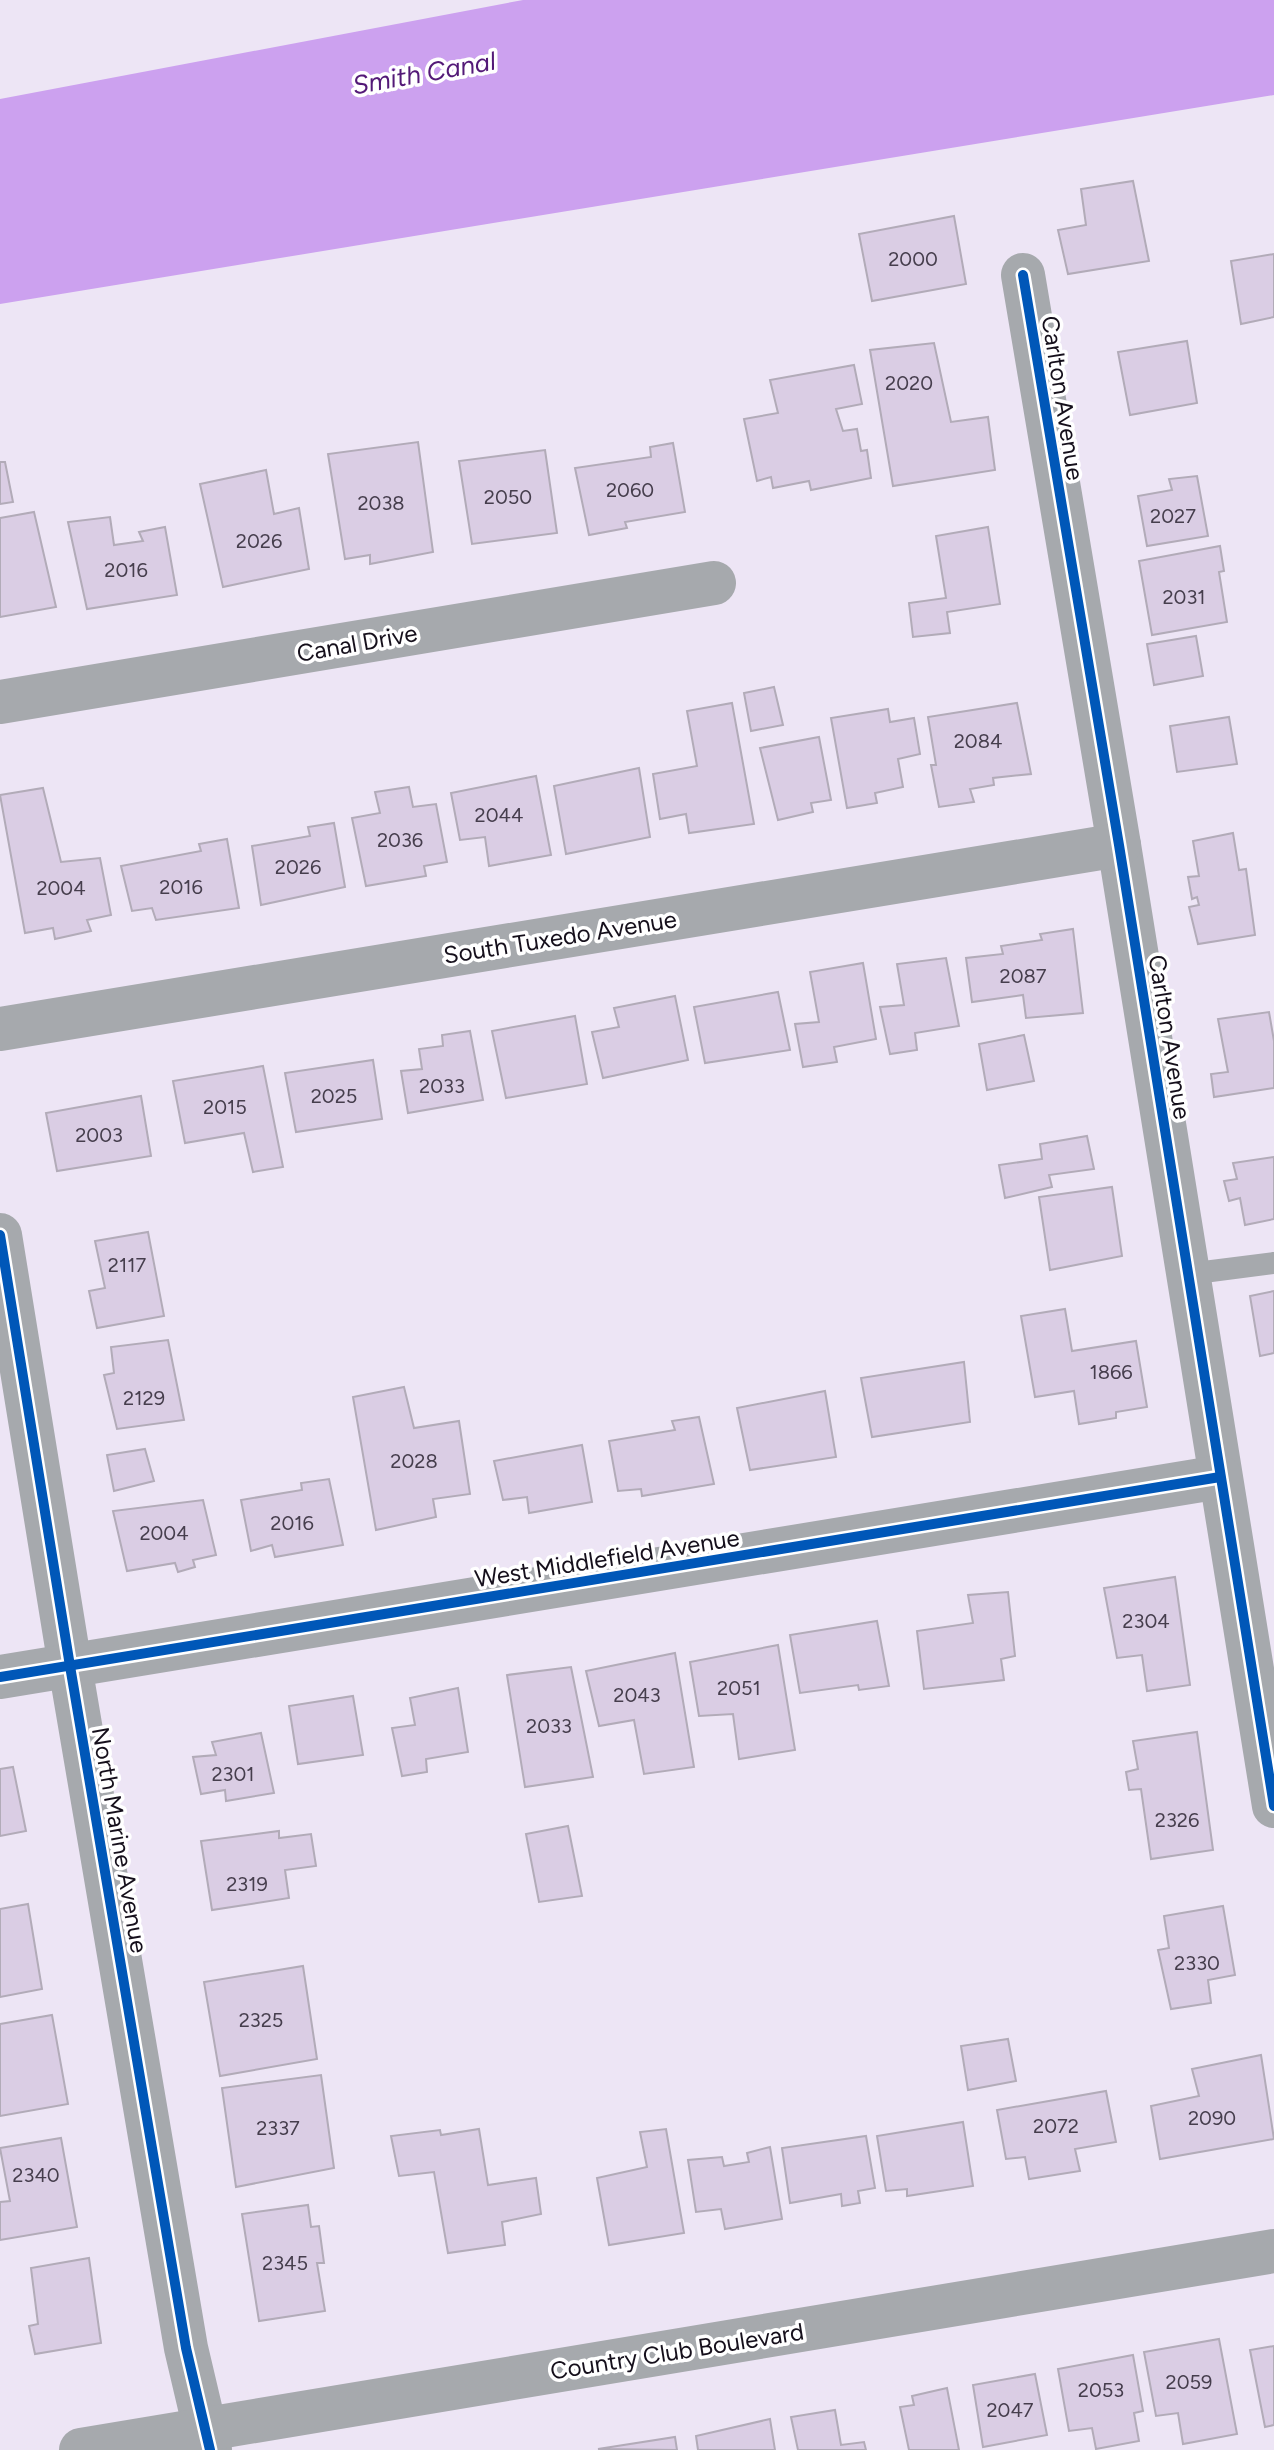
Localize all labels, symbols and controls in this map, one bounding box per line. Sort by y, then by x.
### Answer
water label: Smith Canal [350,45,498,101]
house number: 2000 [888,247,938,271]
street label: Carlton Avenue [1036,314,1090,482]
house number: 2020 [885,371,933,395]
house number: 2060 [606,478,654,502]
house number: 2050 [484,485,532,509]
house number: 2038 [357,491,405,515]
house number: 2027 [1150,504,1196,528]
house number: 2026 [236,529,282,553]
house number: 2016 [104,558,148,582]
house number: 2031 [1162,585,1206,609]
street label: Canal Drive [294,618,420,668]
house number: 2084 [954,729,1002,753]
house number: 2044 [475,803,523,827]
house number: 2036 [377,828,423,852]
house number: 2026 [275,855,321,879]
house number: 2016 [159,875,203,899]
house number: 2004 [36,876,86,900]
street label: South Tuxedo Avenue [441,904,679,970]
street label: Carlton Avenue [1143,953,1197,1121]
house number: 2087 [999,964,1047,988]
house number: 2033 [419,1074,465,1098]
house number: 2025 [311,1084,357,1108]
house number: 2015 [203,1095,247,1119]
house number: 2003 [75,1123,123,1147]
house number: 2117 [108,1253,146,1277]
house number: 1866 [1089,1360,1133,1384]
house number: 2129 [123,1386,165,1410]
house number: 2028 [390,1449,438,1473]
house number: 2016 [270,1511,314,1535]
house number: 2004 [139,1521,189,1545]
street label: West Middlefield Avenue [473,1523,741,1593]
house number: 2304 [1122,1609,1170,1633]
house number: 2051 [717,1676,761,1700]
house number: 2043 [613,1683,661,1707]
house number: 2033 [526,1714,572,1738]
street label: North Marine Avenue [86,1725,154,1955]
house number: 2301 [211,1762,255,1786]
house number: 2326 [1155,1808,1199,1832]
house number: 2319 [226,1872,268,1896]
house number: 2330 [1174,1951,1220,1975]
house number: 2325 [239,2008,283,2032]
house number: 2090 [1188,2106,1236,2130]
house number: 2072 [1033,2114,1079,2138]
house number: 2337 [256,2116,300,2140]
house number: 2340 [12,2163,60,2187]
house number: 2345 [262,2251,308,2275]
street label: Country Club Boulevard [548,2317,806,2385]
house number: 2059 [1166,2370,1212,2394]
house number: 2053 [1078,2378,1124,2402]
house number: 2047 [986,2398,1034,2422]

